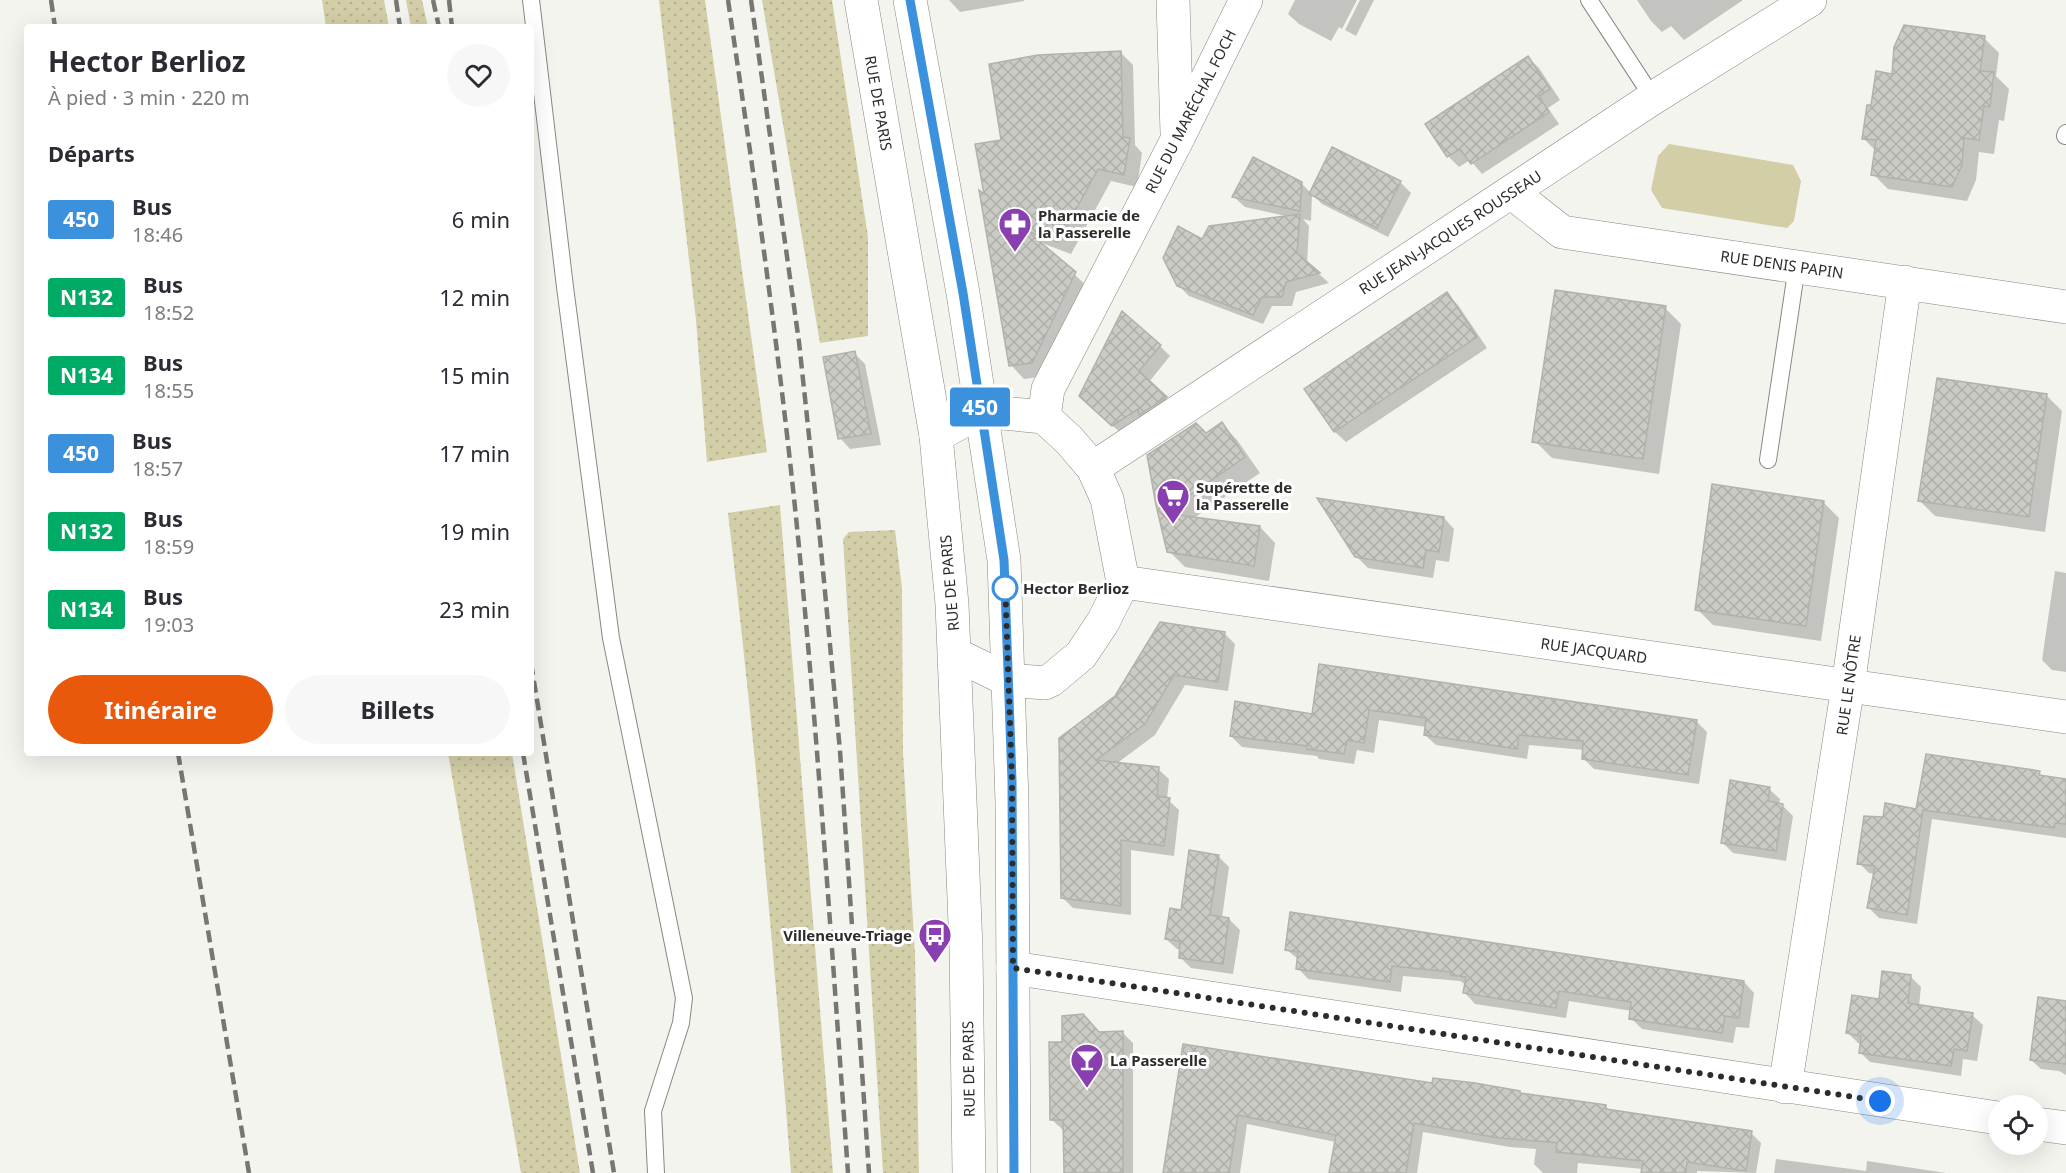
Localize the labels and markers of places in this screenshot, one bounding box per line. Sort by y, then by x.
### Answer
place label: Pharmacie de la Passerelle [1038,205,1140,242]
pharmacy icon: Pharmacie de la Passerelle [997,206,1033,253]
place label: Supérette de la Passerelle [1196,477,1292,514]
supermarket icon: Supérette de la Passerelle [1155,478,1191,525]
marker: Hector Berlioz [992,575,1018,601]
place label: Hector Berlioz [1023,578,1129,598]
bus stop icon: Villeneuve-Triage [917,917,953,964]
place label: Villeneuve-Triage [783,925,912,945]
bar icon: La Passerelle [1069,1042,1105,1089]
place label: La Passerelle [1110,1050,1207,1070]

